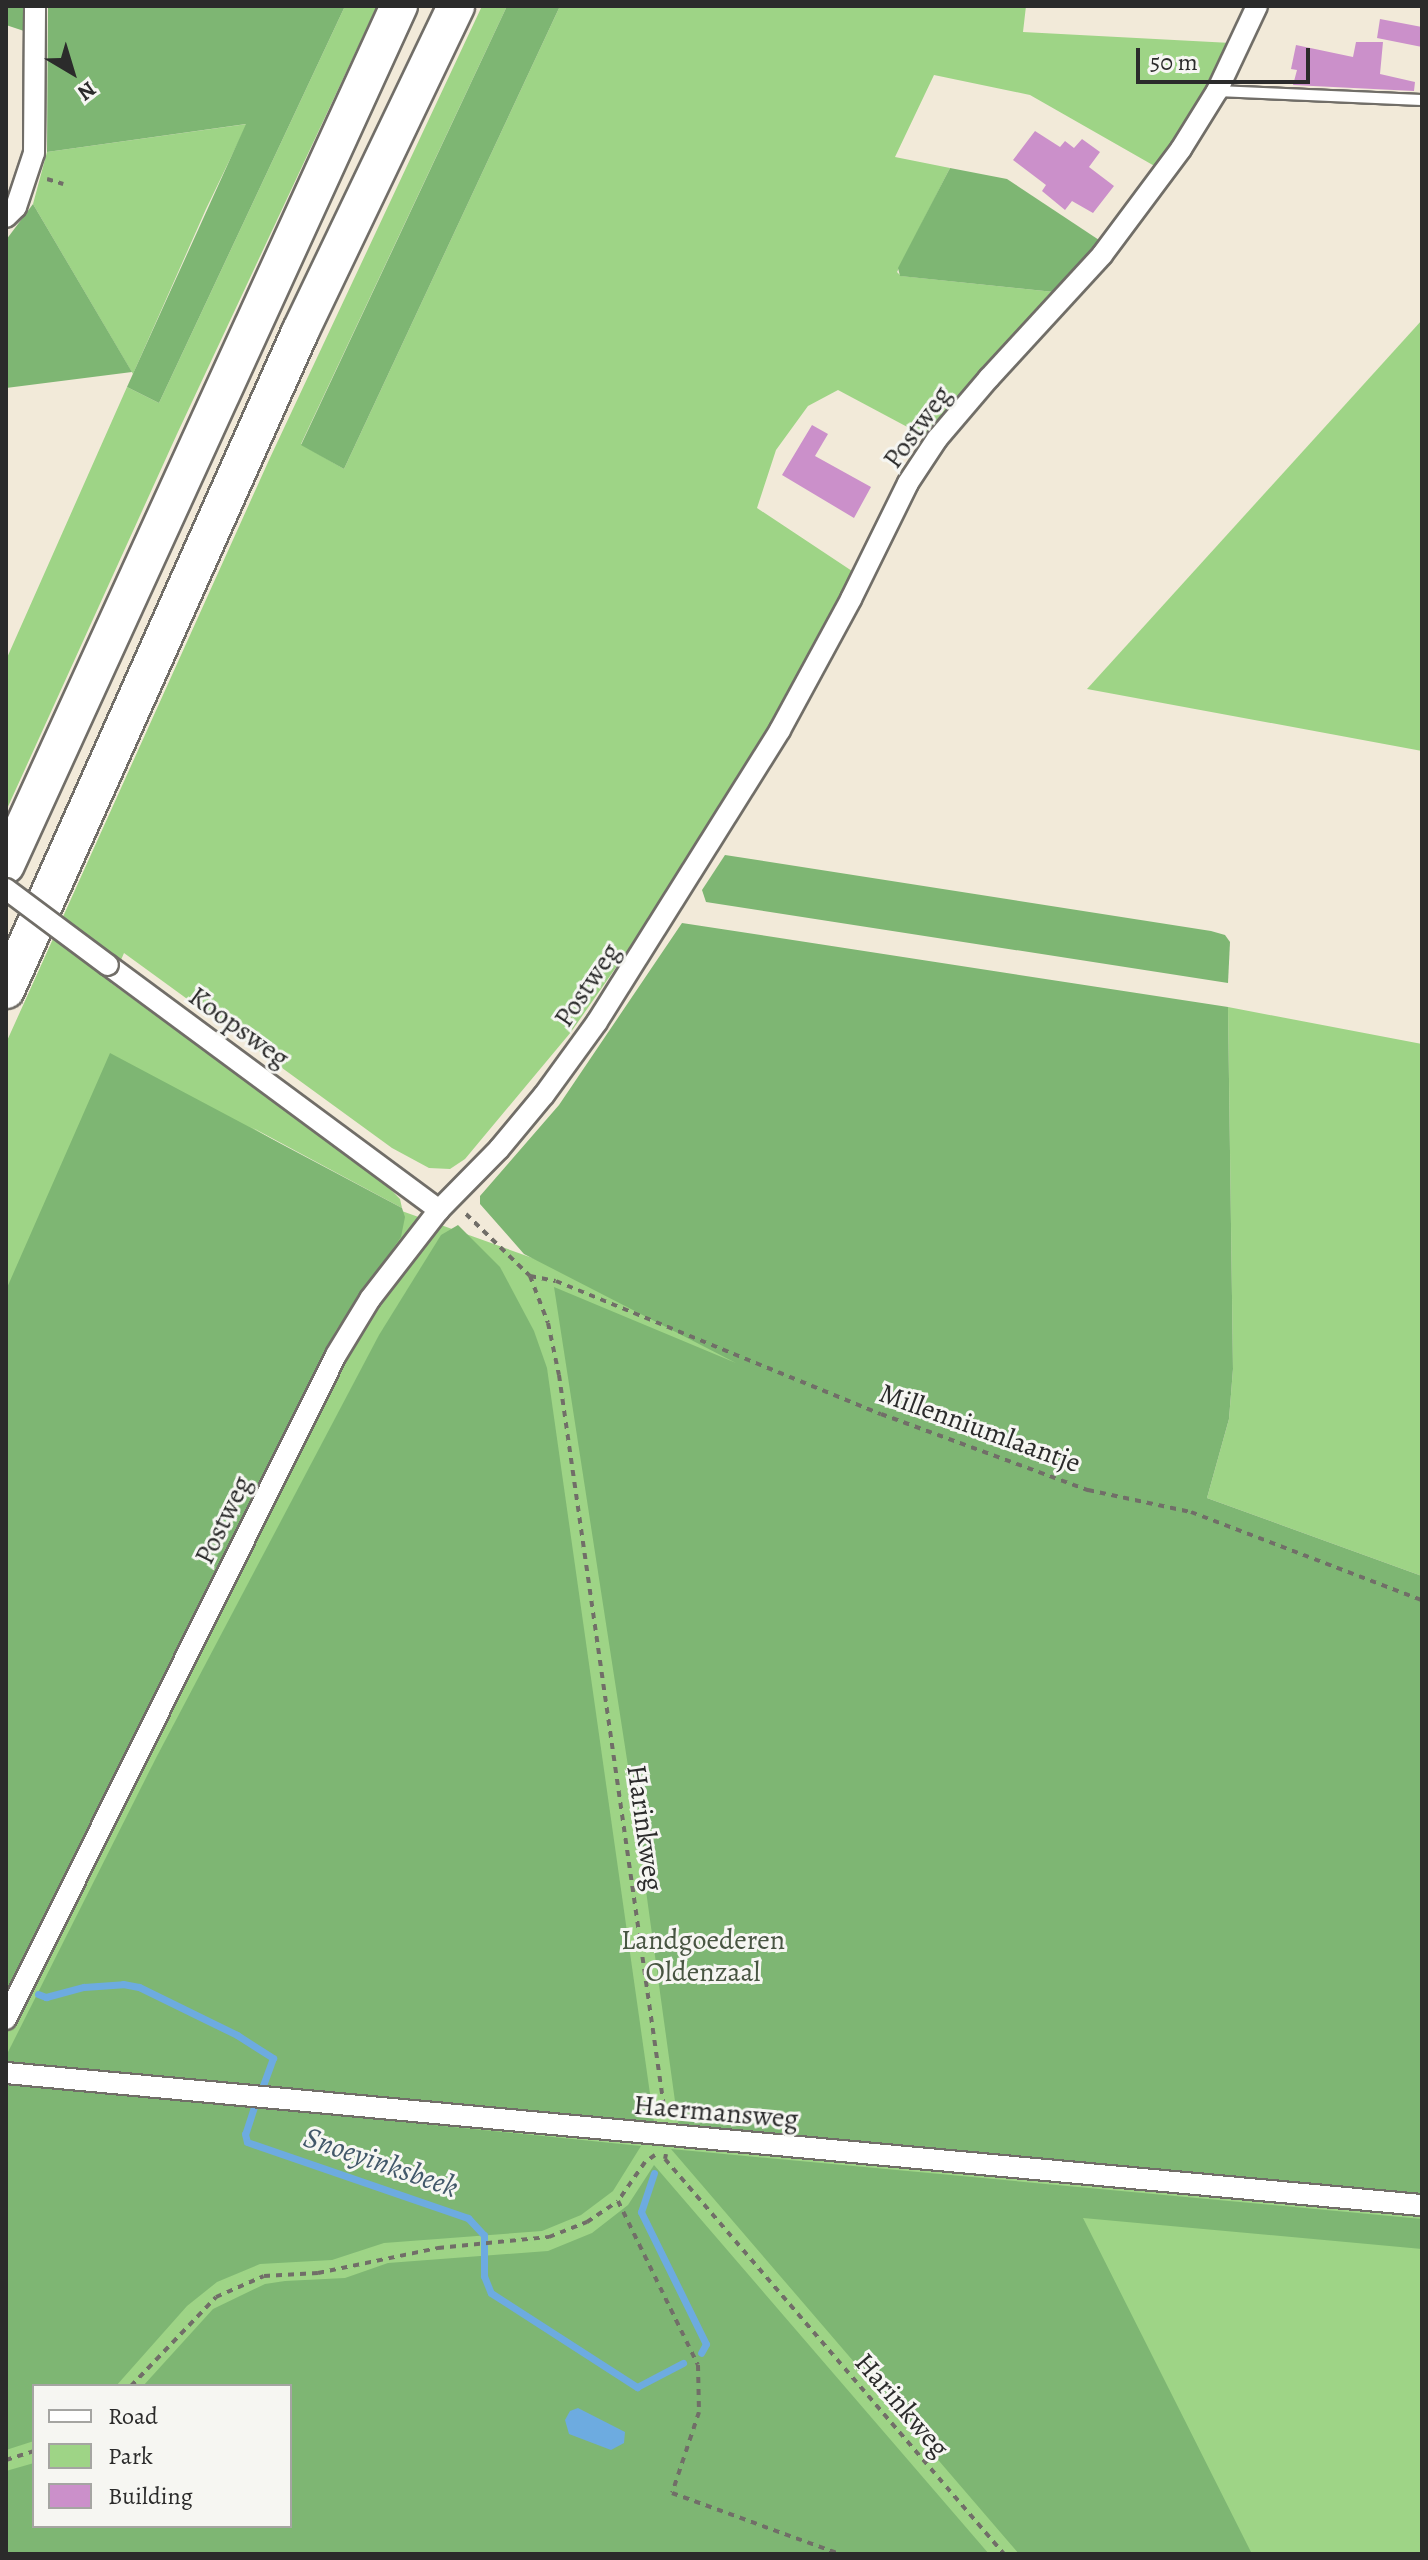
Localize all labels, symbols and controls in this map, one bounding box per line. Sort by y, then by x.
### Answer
north arrow [32,32,112,112]
scale bar [1140,32,1314,82]
text: 50 m [1150,46,1198,78]
text: N [71,74,102,108]
street label: Postweg [876,379,958,475]
street label: Postweg [547,937,627,1033]
street label: Koopsweg [182,979,296,1075]
street label: Millenniumlaantje [875,1376,1085,1480]
street label: Postweg [187,1470,259,1570]
street label: Harinkweg [620,1763,670,1893]
park label: Landgoederen Oldenzaal [621,1923,785,1989]
street label: Haermansweg [632,2088,800,2136]
water label: Snoeyinksbeek [299,2119,463,2205]
street label: Harinkweg [848,2346,956,2464]
legend [32,2384,292,2528]
text: Road [108,2400,158,2432]
text: Park [108,2440,153,2472]
text: Building [108,2480,193,2512]

